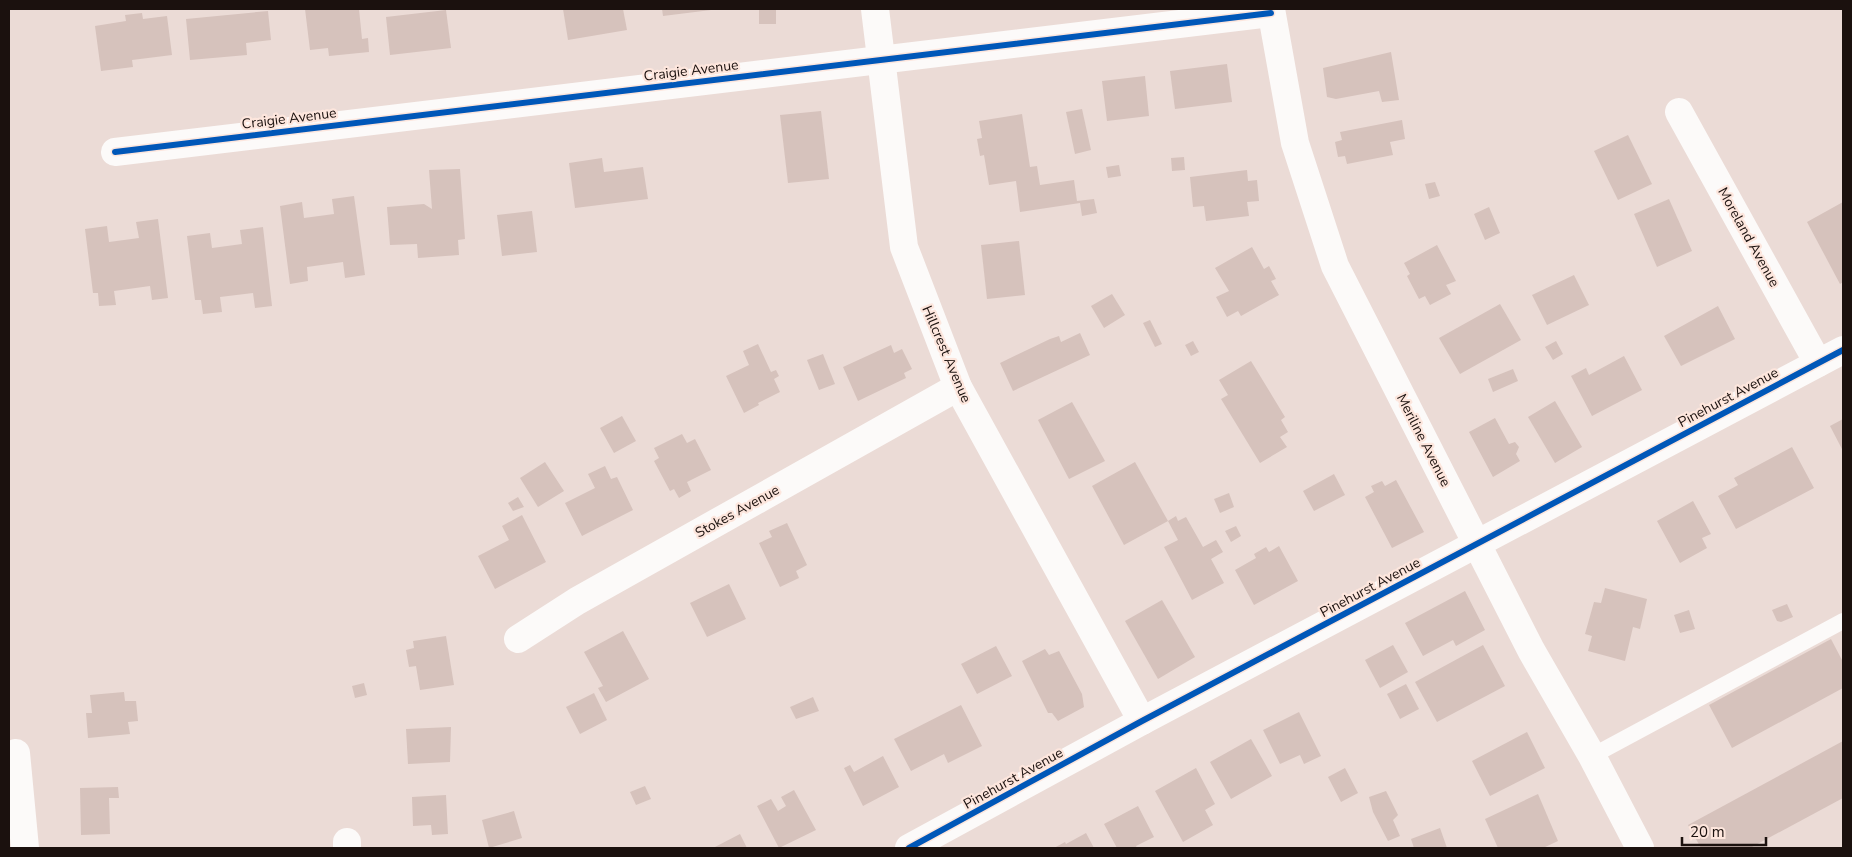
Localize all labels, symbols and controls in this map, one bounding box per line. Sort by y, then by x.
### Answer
street label: Craigie Avenue [643,55,739,86]
street label: Craigie Avenue [241,103,337,134]
street label: Moreland Avenue [1713,184,1784,290]
street label: Hillcrest Avenue [918,303,976,406]
street label: Pinehurst Avenue [1675,363,1782,432]
street label: Meriline Avenue [1392,391,1455,490]
street label: Stokes Avenue [692,480,783,542]
street label: Pinehurst Avenue [1317,553,1424,622]
street label: Pinehurst Avenue [960,743,1066,814]
scale bar [1682,814,1766,846]
text: 20 m [1690,822,1725,842]

